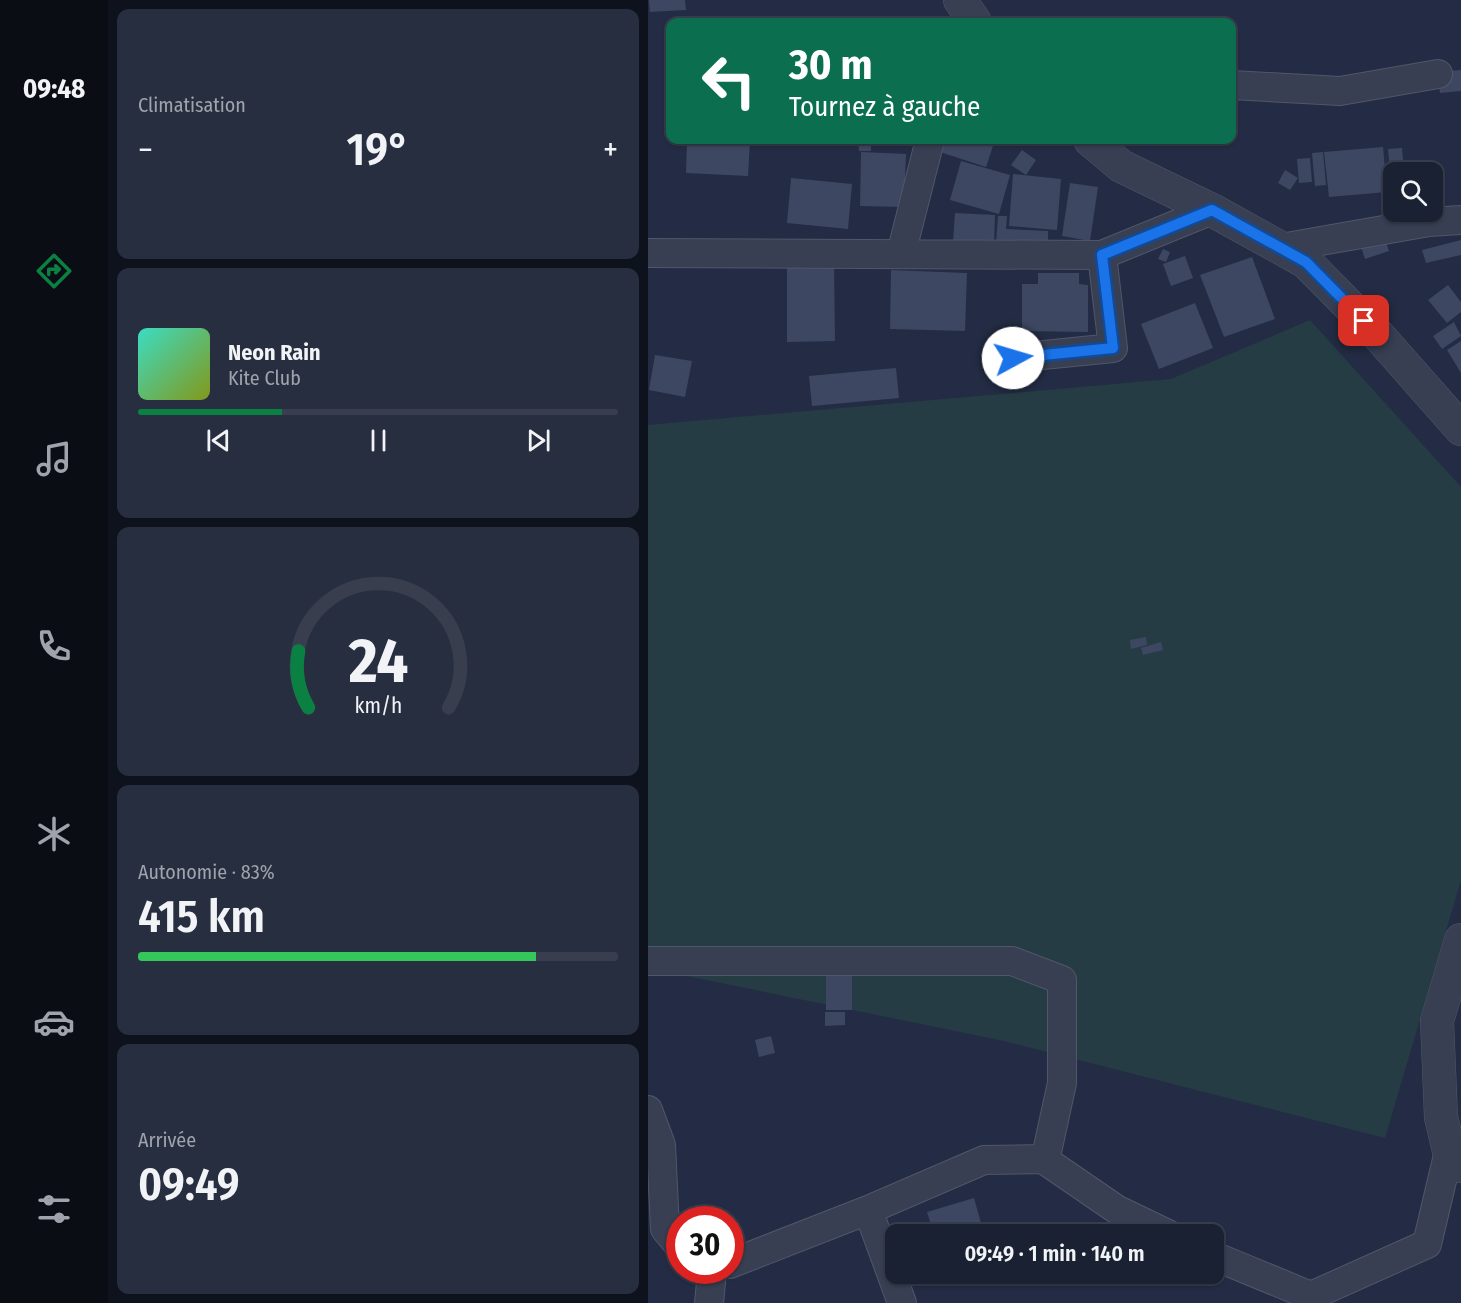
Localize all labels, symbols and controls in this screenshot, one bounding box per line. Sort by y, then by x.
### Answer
text: 30 m [789,40,873,90]
icon: left [690,42,768,120]
text: 09:48 [23,73,85,105]
text: Tournez à gauche [789,91,980,123]
text: Climatisation [138,93,246,117]
text: 19° [347,123,409,177]
text: − [138,130,153,170]
text: + [603,130,618,170]
map controls [1383,162,1443,222]
button: search [1383,162,1443,222]
icon: directions [33,250,75,292]
pin [1338,295,1389,346]
icon: arrive [1347,304,1380,337]
position arrow [981,326,1045,390]
text: Neon Rain [228,339,321,366]
text: Kite Club [228,366,301,390]
icon: previous [202,424,235,457]
icon: pause [362,424,395,457]
icon: next [522,424,555,457]
icon: music [33,438,75,480]
icon: phone [33,625,75,667]
text: 24 [347,625,408,700]
text: km/h [354,694,402,720]
icon: climate [33,813,75,855]
text: Autonomie · 83% [138,860,275,884]
text: 415 km [138,890,265,944]
icon: car [33,1001,75,1043]
text: Arrivée [138,1128,196,1152]
text: 09:49 [138,1158,240,1212]
icon: filters [33,1188,75,1230]
speed limit sign: 30 [666,1206,744,1284]
text: 09:49 · 1 min · 140 m [964,1240,1145,1267]

